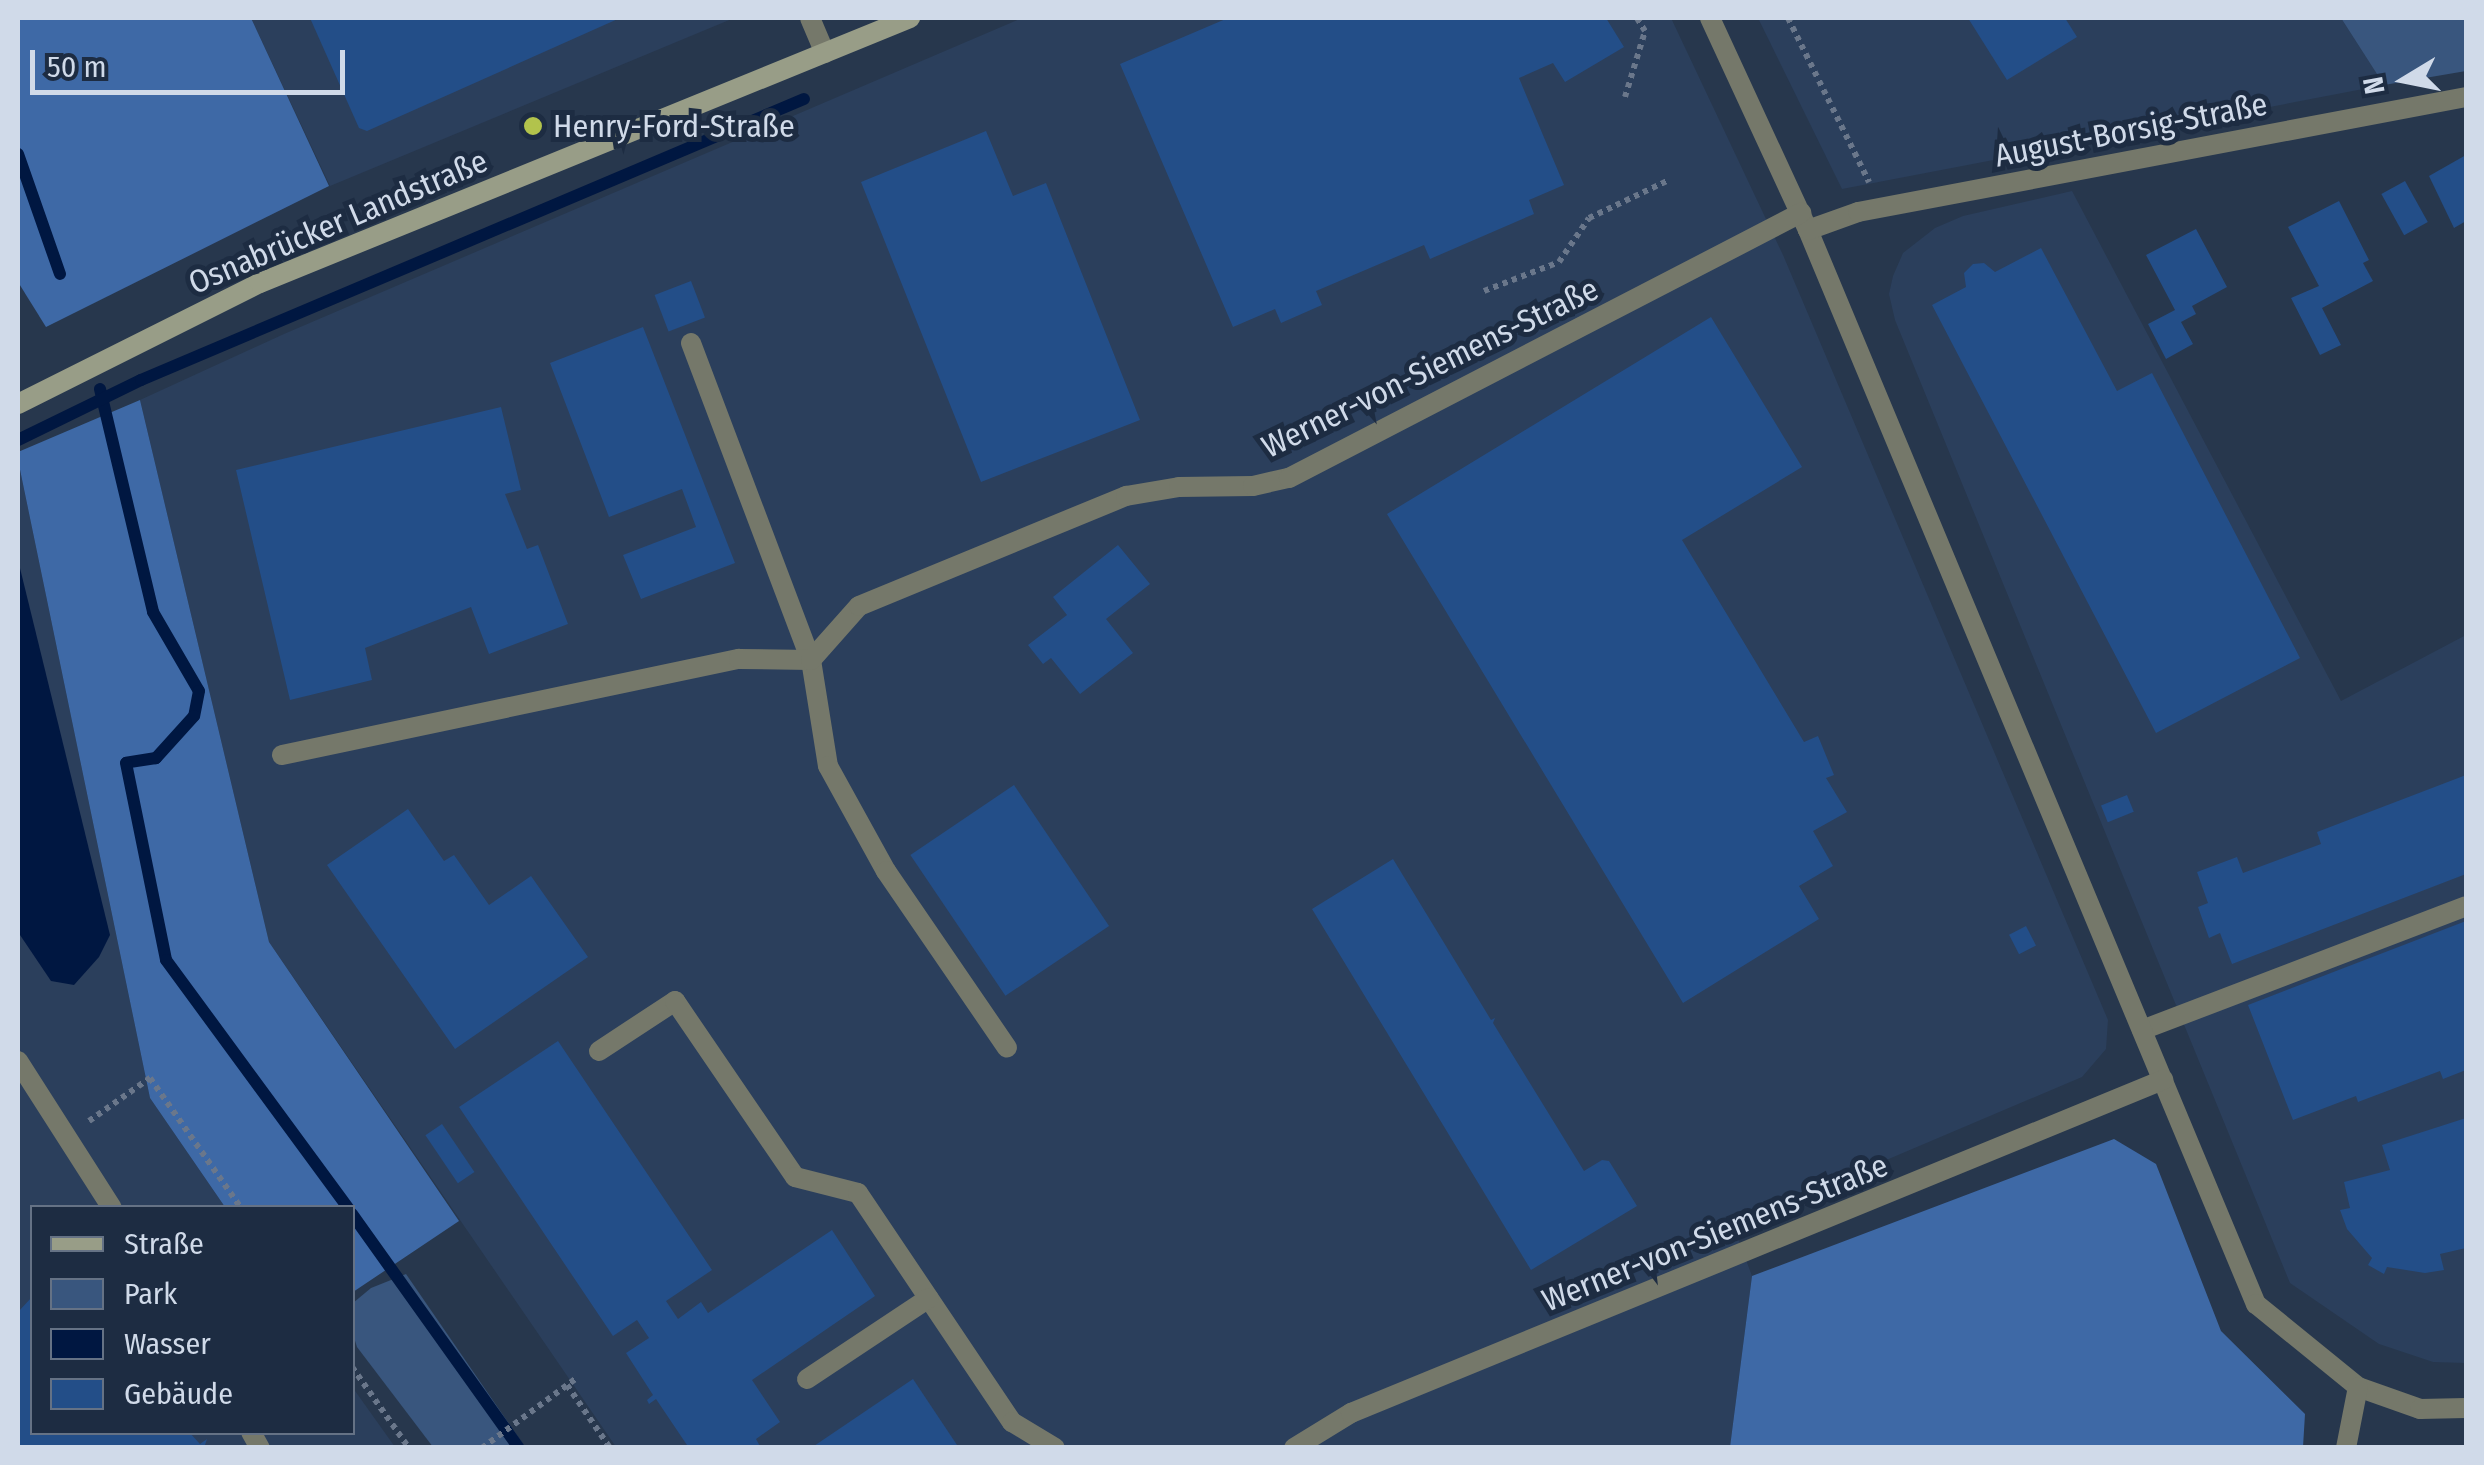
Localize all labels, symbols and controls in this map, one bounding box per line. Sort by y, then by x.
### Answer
scale bar [35,30,350,92]
north arrow [2354,30,2454,130]
text: 50 m [47,49,107,85]
text: N [2356,74,2392,96]
street label: August-Borsig-Straße [1991,85,2271,175]
place label: Henry-Ford-Straße [553,107,795,145]
marker: Henry-Ford-Straße [522,115,544,137]
street label: Osnabrücker Landstraße [183,142,493,302]
street label: Werner-von-Siemens-Straße [1256,270,1604,466]
street label: Werner-von-Siemens-Straße [1537,1146,1893,1320]
legend [30,1205,355,1435]
text: Straße [124,1226,204,1262]
text: Park [124,1276,177,1312]
text: Wasser [124,1326,211,1362]
text: Gebäude [124,1376,233,1412]

